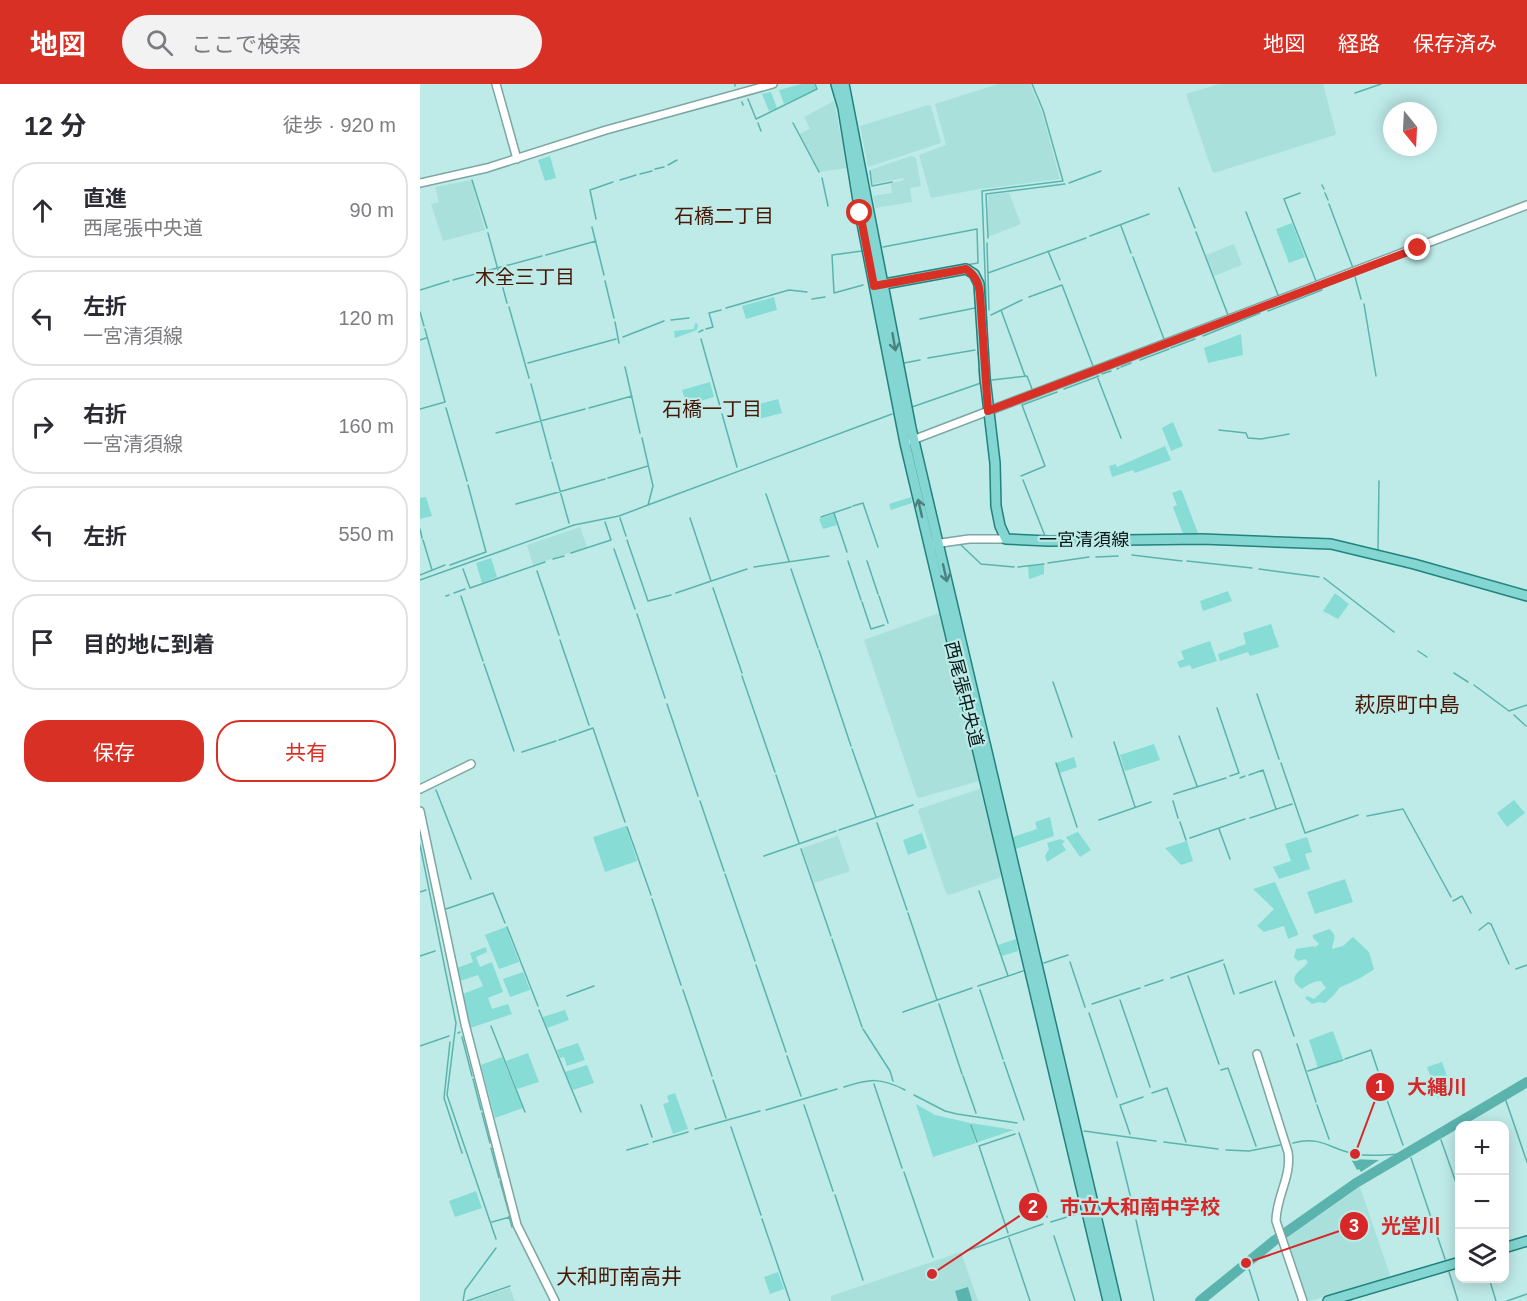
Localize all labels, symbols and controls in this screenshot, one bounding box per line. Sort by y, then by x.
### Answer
search box [122,15,542,69]
icon: search [143,26,176,59]
text: 地図 [30,29,86,60]
text: ここで検索 [191,32,301,57]
text: 地図 [1263,32,1305,55]
text: 経路 [1338,32,1380,55]
text: 保存済み [1413,32,1497,55]
north arrow [1383,102,1437,156]
text: 12 分 [24,111,86,141]
text: 徒歩 · 920 m [283,114,396,136]
text: 直進 [83,186,127,211]
icon: ahead [26,194,59,227]
text: 90 m [350,199,394,221]
route start [846,199,872,225]
district label: 石橋二丁目 [674,205,774,227]
text: 西尾張中央道 [83,217,203,239]
route end [1404,234,1430,260]
district label: 木全三丁目 [475,266,575,288]
text: 左折 [83,294,127,319]
icon: left [26,302,59,335]
text: 120 m [338,307,394,329]
text: 一宮清須線 [83,325,183,347]
one-way arrow [889,331,900,351]
district label: 石橋一丁目 [662,398,762,420]
text: 右折 [83,402,127,427]
icon: right [26,410,59,443]
text: 160 m [338,415,394,437]
text: 一宮清須線 [83,433,183,455]
one-way arrow [914,499,925,519]
icon: left [26,518,59,551]
text: 550 m [338,523,394,545]
text: 左折 [83,524,127,549]
street label: 一宮清須線 [1039,530,1129,550]
one-way arrow [940,563,952,582]
icon: arrive [26,626,59,659]
text: 目的地に到着 [83,632,215,657]
street label: 西尾張中央道 [941,639,987,749]
district label: 萩原町中島 [1355,693,1460,716]
button: 保存 [24,720,204,782]
button: 共有 [216,720,396,782]
callout: 大縄川 [1365,1068,1479,1106]
text: 大縄川 [1407,1076,1467,1098]
text: 1 [1375,1077,1385,1097]
map controls [1455,1121,1509,1283]
button: + [1455,1121,1509,1175]
button: − [1455,1175,1509,1229]
callout: 市立大和南中学校 [1018,1188,1232,1226]
text: 市立大和南中学校 [1060,1196,1220,1218]
text: 2 [1028,1197,1038,1217]
callout: 光堂川 [1339,1207,1453,1245]
text: 光堂川 [1381,1215,1441,1237]
text: 3 [1349,1216,1359,1236]
button: layers [1455,1229,1509,1283]
district label: 大和町南高井 [556,1265,682,1288]

